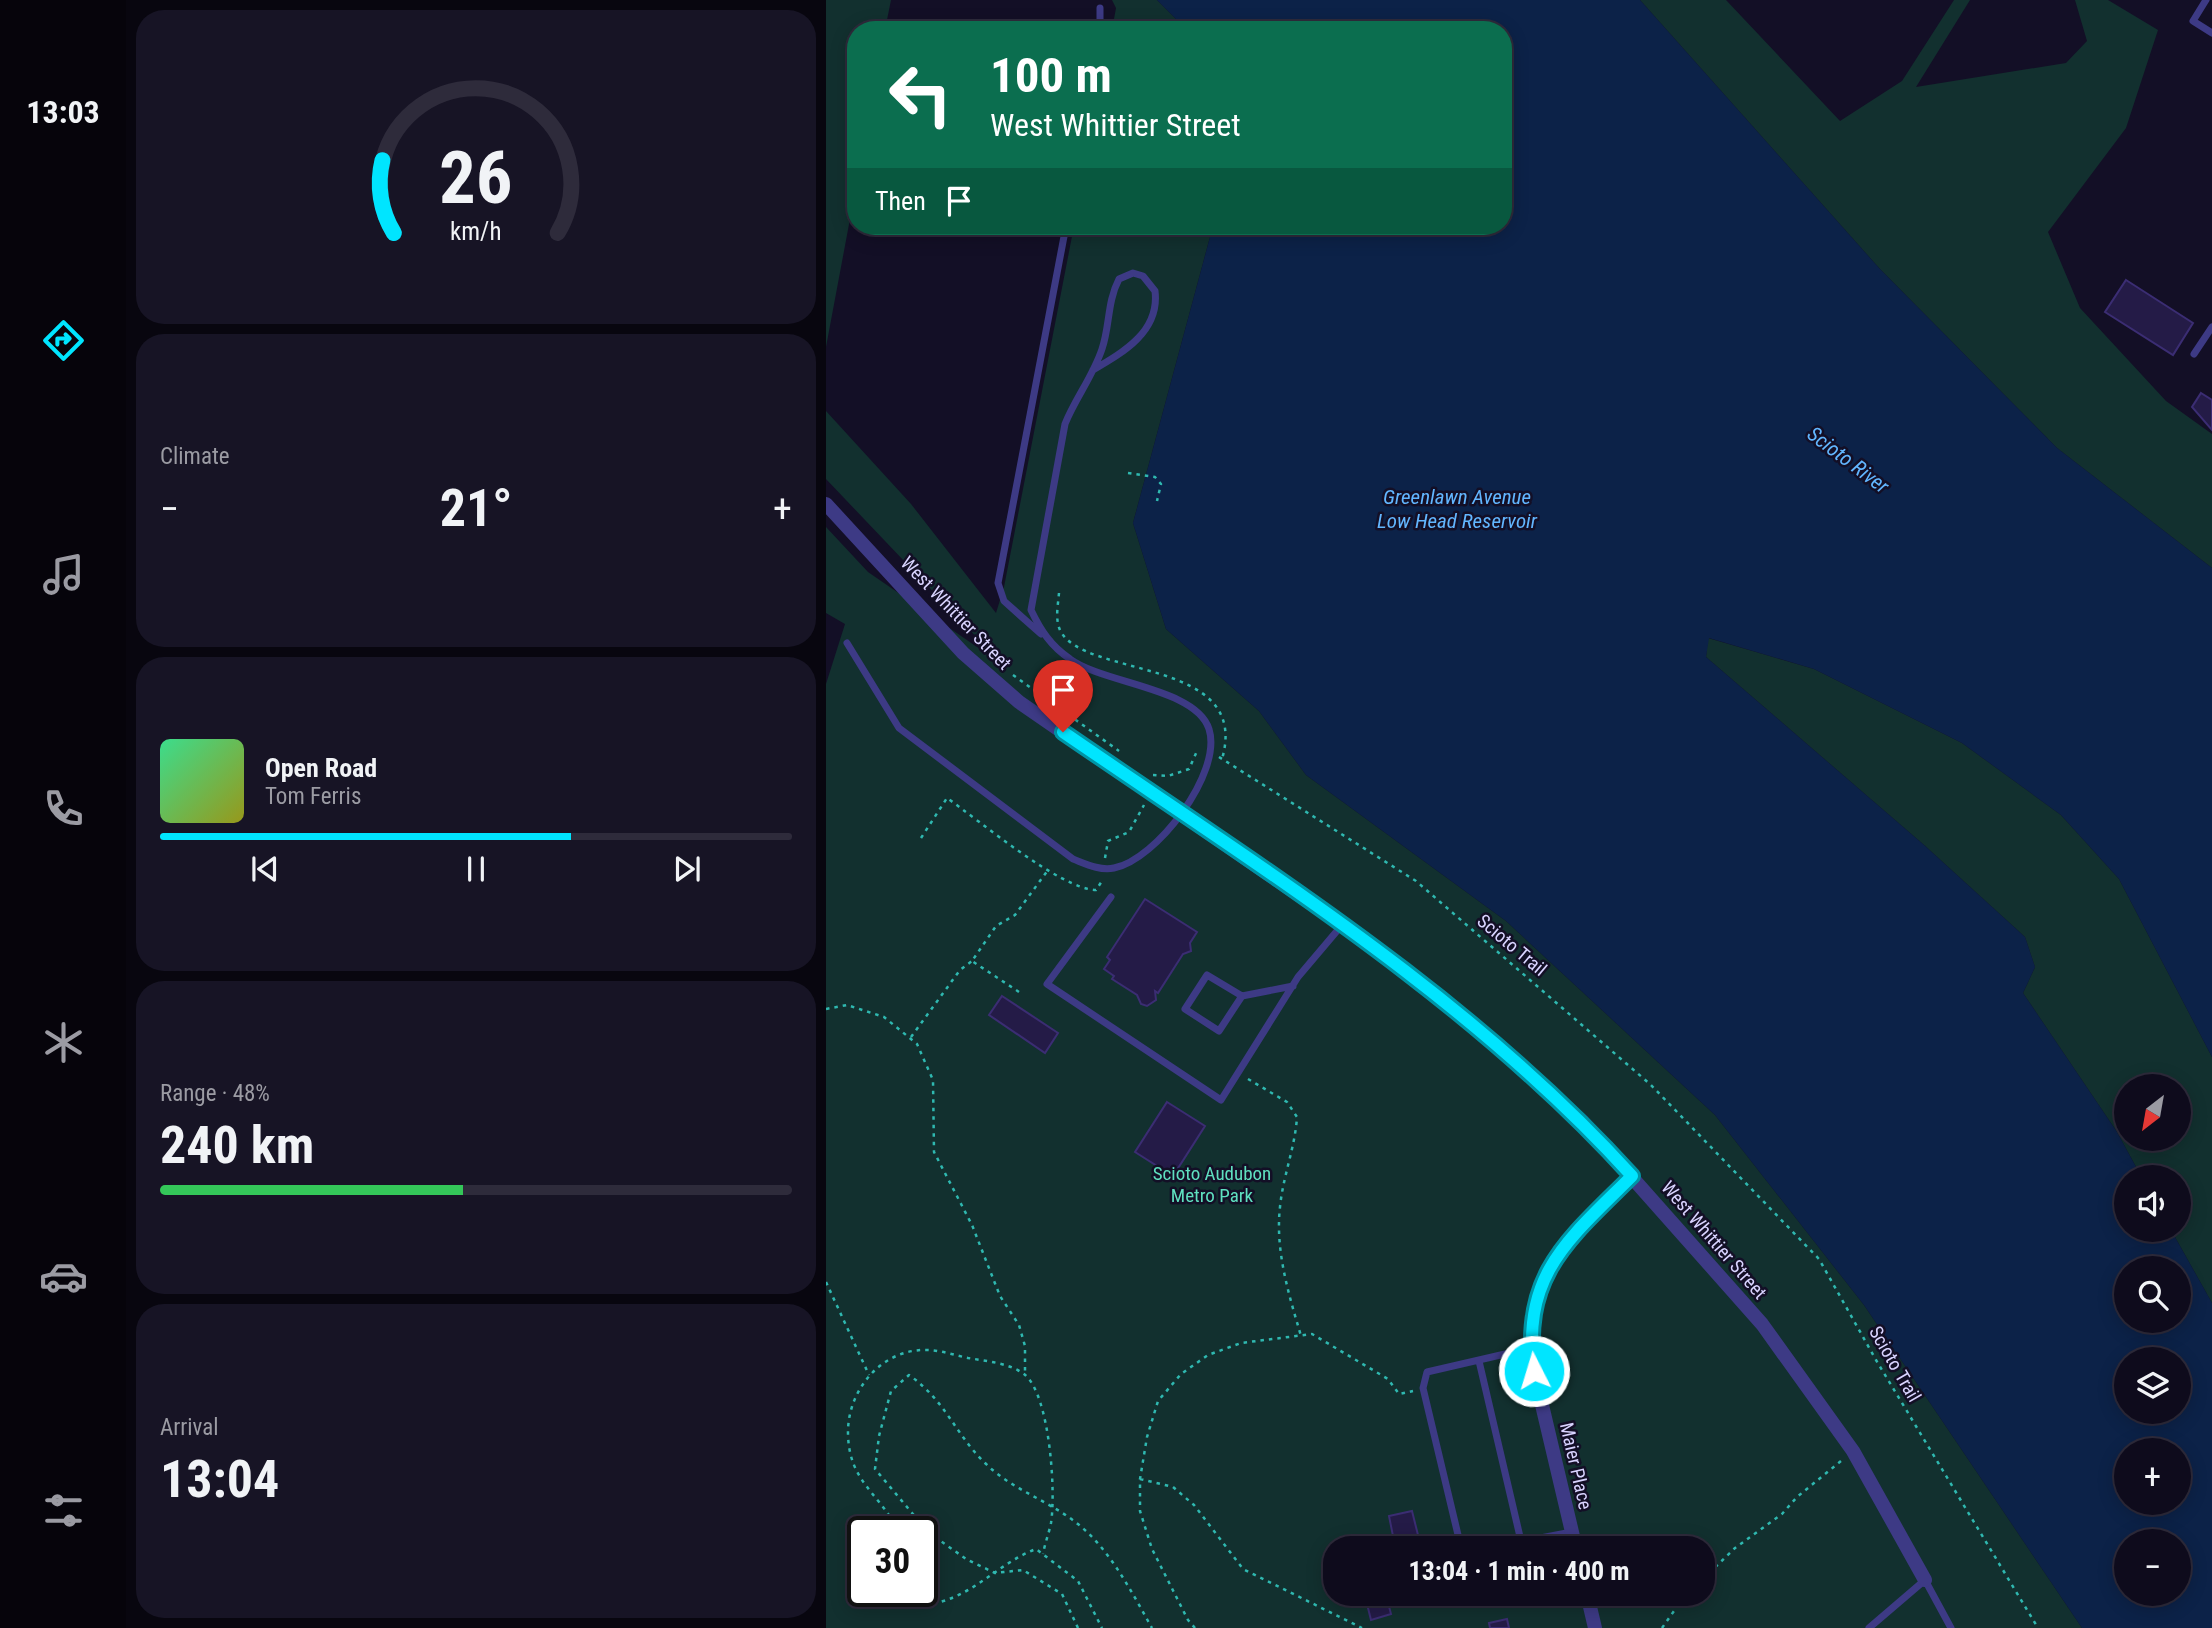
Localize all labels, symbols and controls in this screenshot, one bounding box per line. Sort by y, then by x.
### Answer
text: 100 m [990,47,1112,104]
icon: left [875,49,966,140]
text: 13:03 [26,93,100,131]
text: West Whittier Street [990,106,1241,144]
text: 26 [439,135,513,221]
icon: arrive [940,182,978,220]
text: Then [875,186,926,216]
text: km/h [450,217,502,246]
icon: directions [39,316,88,365]
water label: Scioto River [1803,422,1894,499]
text: Climate [160,443,230,470]
text: 21° [440,478,512,539]
water label: Greenlawn Avenue Low Head Reservoir [1377,485,1538,533]
text: − [160,487,179,531]
text: + [773,487,792,531]
icon: music [39,550,88,599]
street label: West Whittier Street [896,551,1016,675]
pin [1033,660,1093,732]
icon: arrive [1044,671,1082,709]
text: Open Road [265,753,377,783]
text: Tom Ferris [265,783,361,810]
icon: phone [39,784,88,833]
icon: previous [246,850,284,888]
icon: pause [457,850,495,888]
icon: next [668,850,706,888]
street label: Scioto Trail [1472,909,1552,981]
icon: climate [39,1018,88,1067]
north arrow [2114,1074,2191,1152]
map controls [2114,1074,2191,1606]
text: Range · 48% [160,1080,270,1107]
text: 240 km [160,1115,314,1176]
park label: Scioto Audubon Metro Park [1153,1162,1271,1207]
button: sound [2114,1165,2191,1242]
street label: West Whittier Street [1656,1176,1772,1304]
icon: car [39,1252,88,1301]
button: search [2114,1256,2191,1333]
street label: Scioto Trail [1864,1322,1926,1406]
position arrow [1497,1334,1571,1408]
button: layers [2114,1347,2191,1424]
text: Arrival [160,1414,219,1441]
street label: Maier Place [1555,1420,1597,1512]
button: + [2114,1438,2191,1515]
text: 13:04 [160,1449,279,1510]
icon: filters [39,1486,88,1535]
speed limit sign: 30 [847,1516,938,1607]
button: − [2114,1529,2191,1606]
text: 13:04 · 1 min · 400 m [1409,1556,1629,1586]

